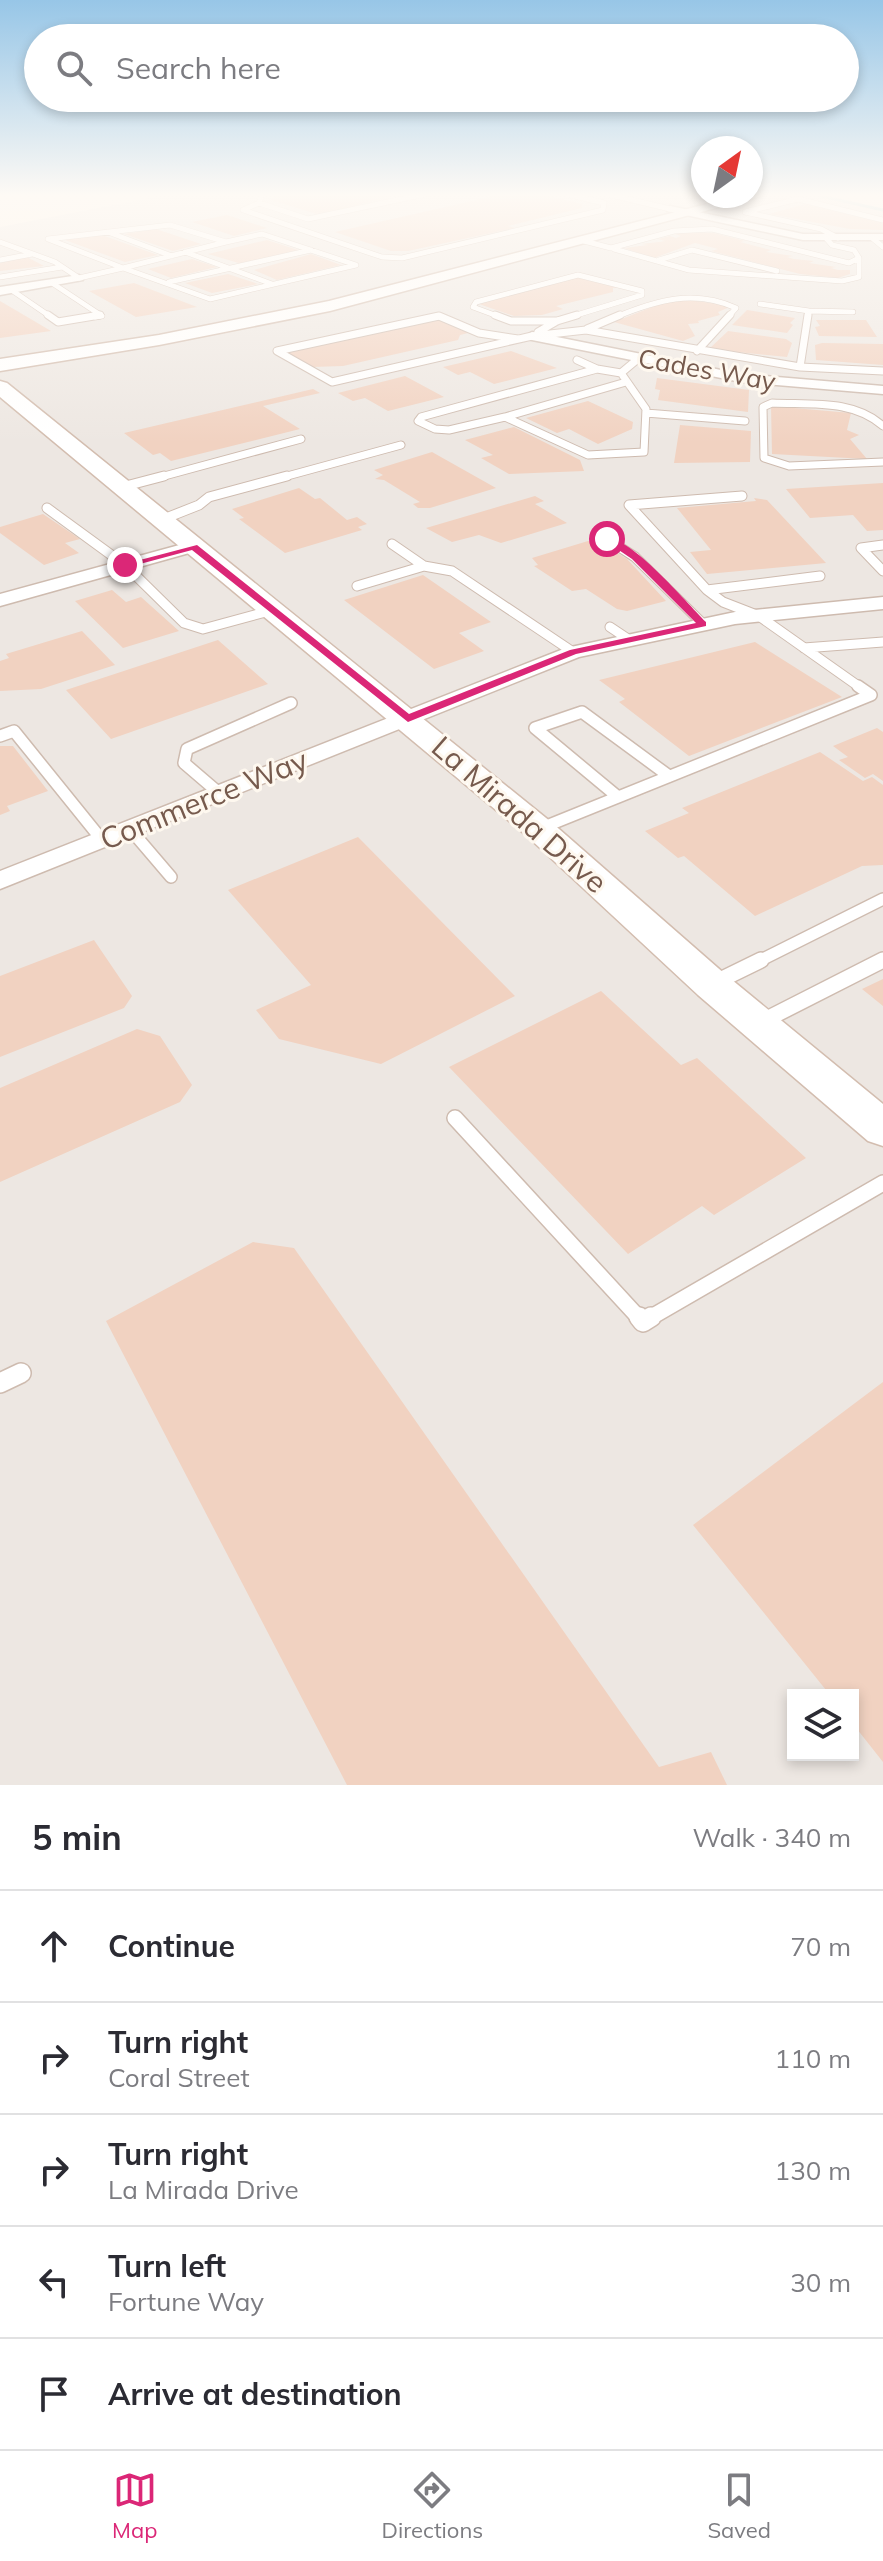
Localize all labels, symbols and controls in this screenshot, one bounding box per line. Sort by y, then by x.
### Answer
search box [24,24,859,112]
icon: search [52,46,96,90]
text: Search here [116,49,281,87]
north arrow [691,136,763,208]
street label: Cades Way [636,341,779,398]
route start [589,521,625,557]
route end [107,547,143,583]
street label: La Mirada Drive [424,728,615,901]
street label: Commerce Way [94,740,313,858]
map controls [787,1689,859,1761]
button: layers [787,1689,859,1761]
text: 5 min [32,1816,122,1859]
text: Walk · 340 m [692,1821,851,1854]
icon: ahead [32,1924,76,1968]
text: Continue [108,1927,235,1965]
text: 70 m [790,1930,851,1963]
text: Turn right [108,2023,248,2061]
icon: right [32,2036,76,2080]
text: 110 m [775,2042,851,2075]
text: Coral Street [108,2061,250,2094]
text: Turn right [108,2135,248,2173]
icon: right [32,2148,76,2192]
text: 130 m [775,2154,851,2187]
text: La Mirada Drive [108,2173,299,2206]
text: Turn left [108,2247,226,2285]
icon: left [32,2260,76,2304]
text: 30 m [790,2266,851,2299]
text: Fortune Way [108,2285,264,2318]
icon: arrive [32,2372,76,2416]
text: Arrive at destination [108,2375,402,2413]
tab: Map [112,2468,157,2544]
tab: Directions [382,2468,483,2544]
tab: Saved [707,2468,771,2544]

